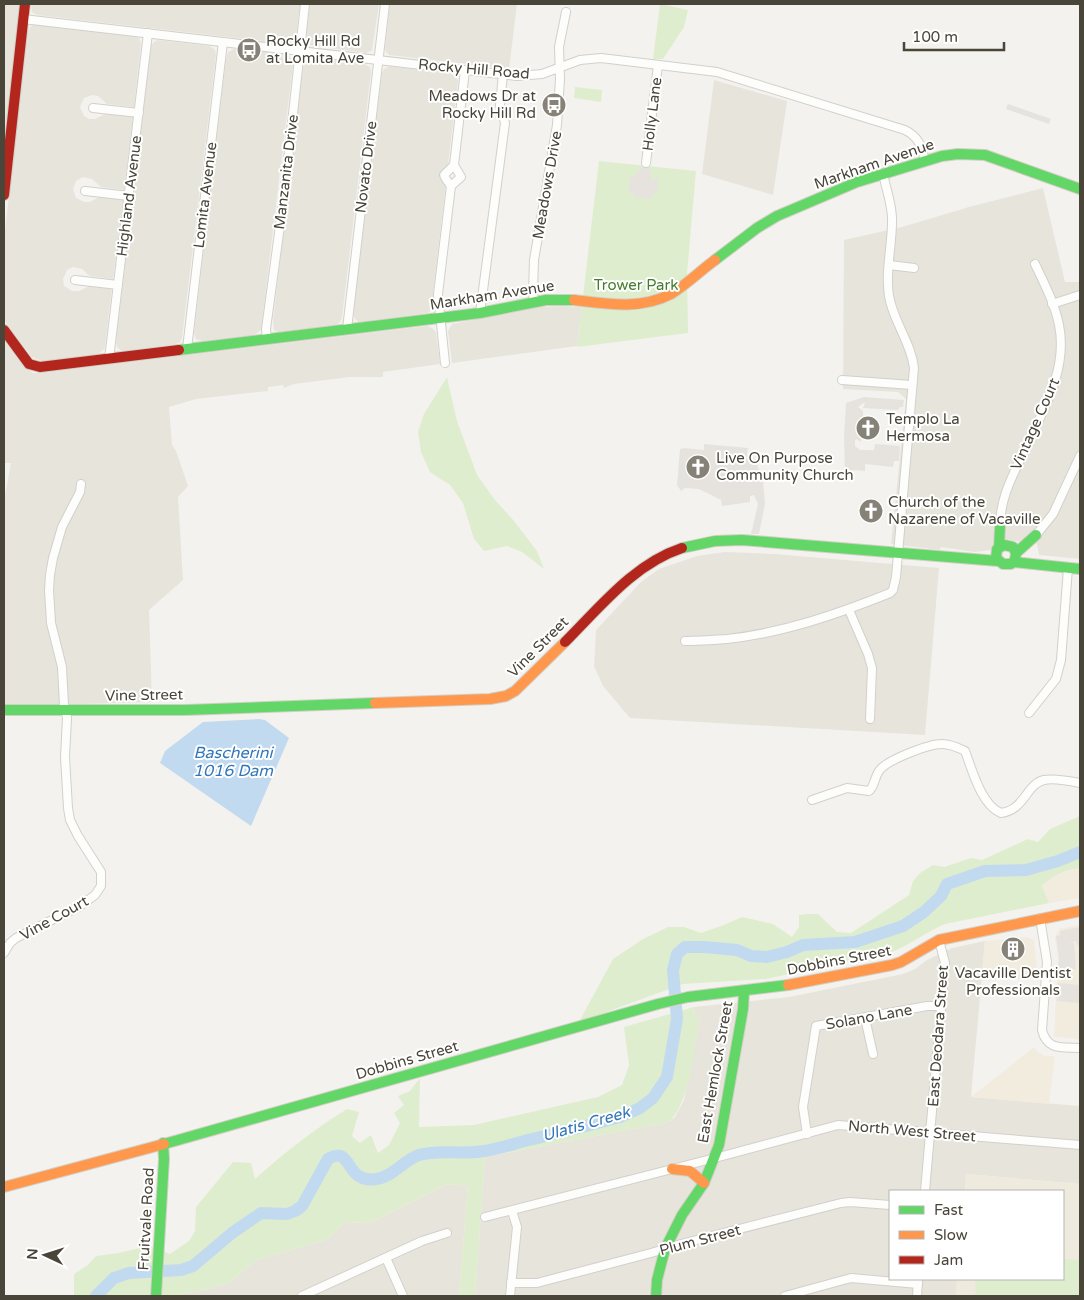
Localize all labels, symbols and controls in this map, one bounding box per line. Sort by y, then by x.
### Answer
scale bar [904,20,1004,52]
text: 100 m [912,28,958,46]
place label: Rocky Hill Rd at Lomita Ave [266,32,364,67]
bus stop icon: Rocky Hill Rd at Lomita Ave [236,37,262,63]
street label: Rocky Hill Road [417,55,531,83]
street label: Holly Lane [639,76,665,152]
place label: Meadows Dr at Rocky Hill Rd [429,87,536,122]
bus stop icon: Meadows Dr at Rocky Hill Rd [541,92,567,118]
street label: Manzanita Drive [270,113,302,231]
street label: Novato Drive [351,120,381,214]
street label: Meadows Drive [529,129,565,241]
street label: Highland Avenue [113,134,145,258]
street label: Markham Avenue [812,135,936,193]
street label: Lomita Avenue [190,141,220,249]
street label: Markham Avenue [428,276,556,314]
park label: Trower Park [594,276,678,294]
street label: Vintage Court [1007,375,1063,473]
place label: Templo La Hermosa [886,410,960,445]
church icon: Templo La Hermosa [855,415,881,441]
place label: Live On Purpose Community Church [716,449,854,484]
church icon: Live On Purpose Community Church [685,454,711,480]
place label: Church of the Nazarene of Vacaville [888,493,1041,528]
church icon: Church of the Nazarene of Vacaville [858,498,884,524]
street label: Vine Street [504,613,572,681]
street label: Vine Street [105,685,184,705]
water label: Bascherini 1016 Dam [193,743,274,781]
street label: Vine Court [17,892,92,944]
building icon: Vacaville Dentist Professionals [1000,936,1026,962]
street label: Dobbins Street [785,941,893,979]
street label: East Deodara Street [924,964,952,1108]
place label: Vacaville Dentist Professionals [955,964,1072,999]
street label: East Hemlock Street [694,999,736,1144]
street label: Solano Lane [824,1001,914,1033]
street label: Dobbins Street [354,1037,461,1083]
water label: Ulatis Creek [540,1102,633,1146]
street label: North West Street [847,1116,977,1146]
street label: Fruitvale Road [134,1167,158,1271]
legend [889,1190,1064,1280]
text: Fast [934,1201,964,1219]
street label: Plum Street [657,1220,743,1259]
text: Slow [934,1226,968,1244]
north arrow [20,1230,70,1280]
text: N [24,1248,41,1260]
text: Jam [934,1251,963,1269]

